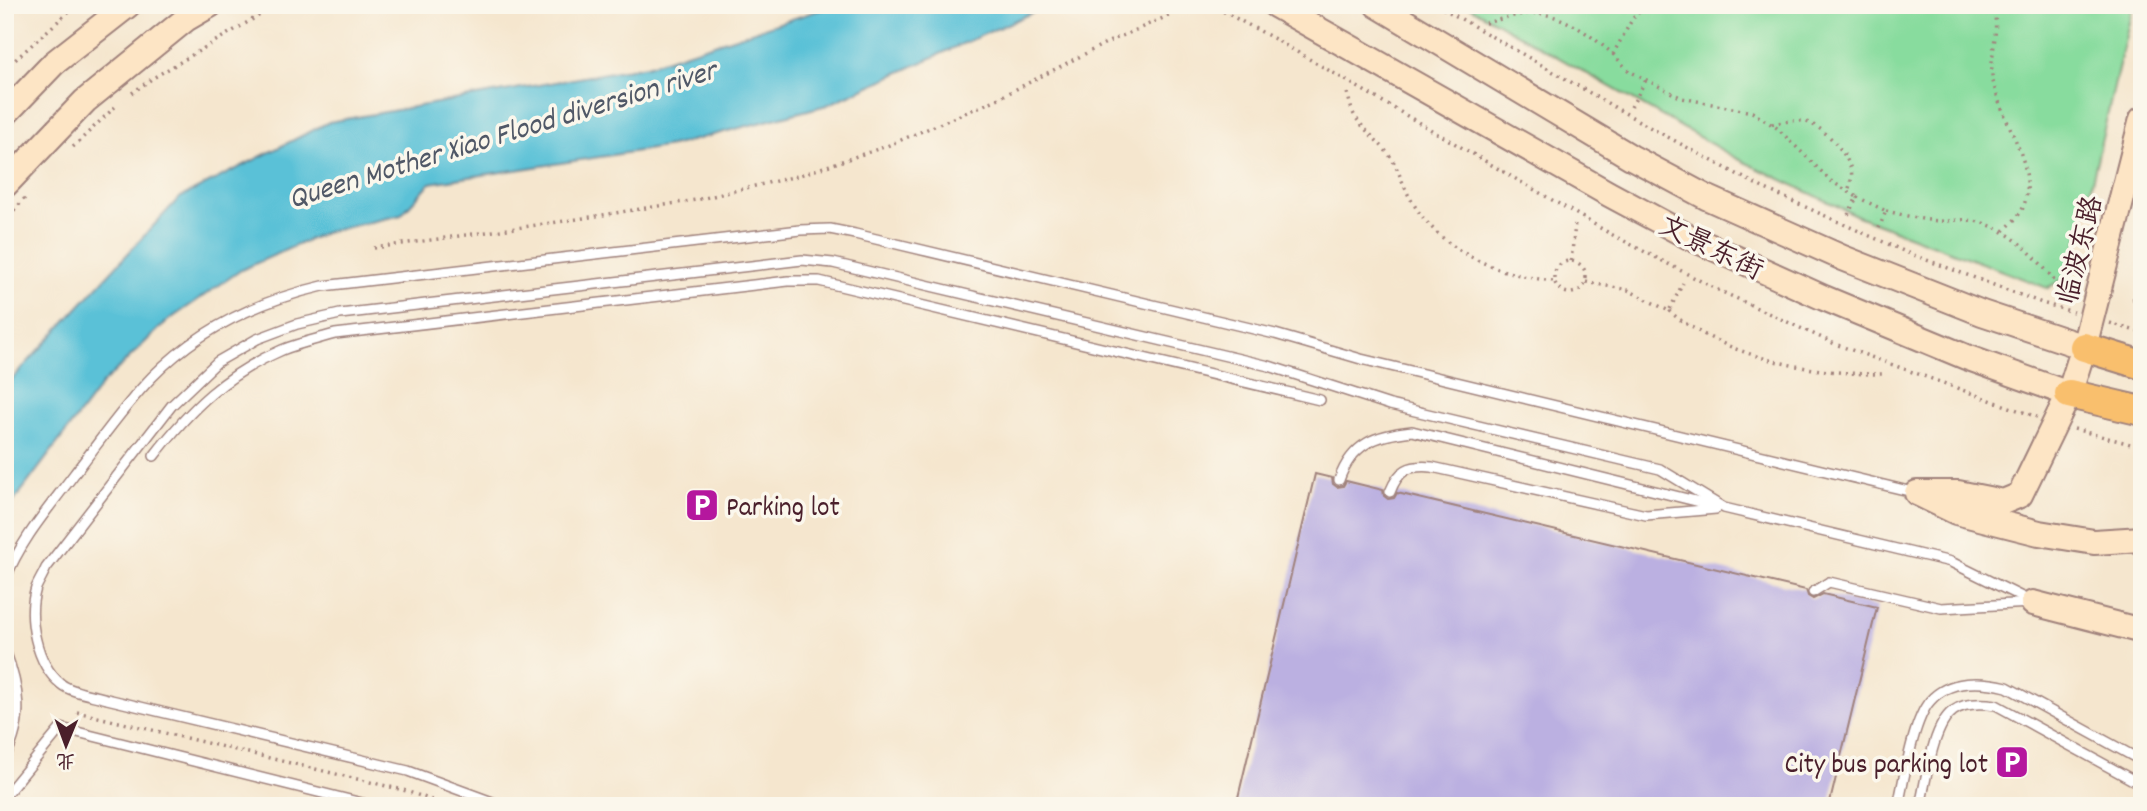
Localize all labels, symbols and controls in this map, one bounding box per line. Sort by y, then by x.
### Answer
water label: Queen Mother Xiao Flood diversion river [284,51,725,223]
street label: 临波东路 [2050,192,2116,310]
street label: 文景东街 [1651,208,1769,293]
parking icon: Parking lot [683,486,721,524]
place label: Parking lot [726,490,840,530]
north arrow [32,710,102,780]
parking icon: City bus parking lot [1993,743,2031,781]
text: 北 [56,745,76,772]
place label: City bus parking lot [1784,747,1988,787]

